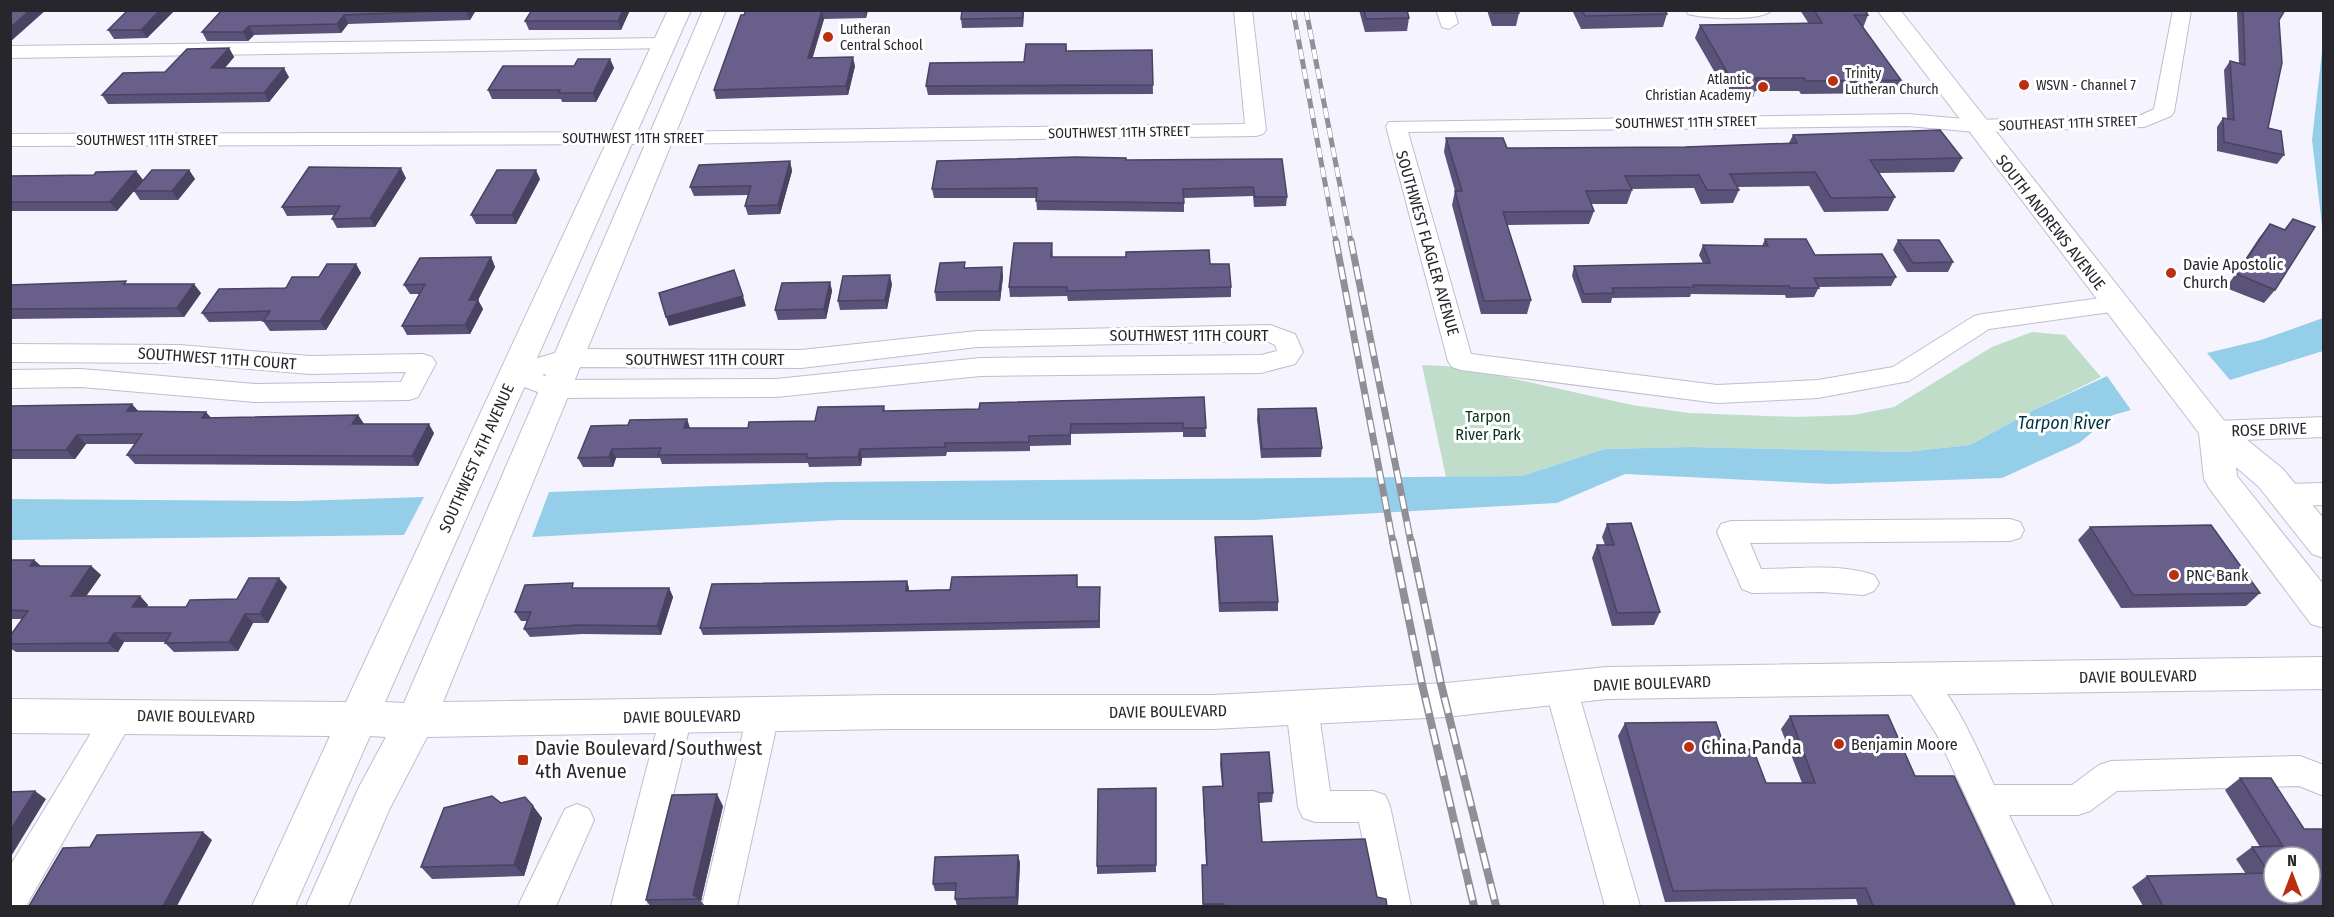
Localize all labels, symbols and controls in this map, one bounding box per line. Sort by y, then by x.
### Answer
place label: Lutheran Central School [840,21,923,54]
marker: Lutheran Central School [821,30,835,44]
place label: Trinity Lutheran Church [1845,65,1939,98]
place label: Atlantic Christian Academy [1645,71,1752,104]
marker: Trinity Lutheran Church [1826,74,1840,88]
place label: WSVN - Channel 7 [2036,77,2136,94]
marker: WSVN - Channel 7 [2017,78,2031,92]
marker: Atlantic Christian Academy [1756,80,1770,94]
street label: SOUTHWEST 11TH STREET [1615,113,1757,132]
street label: SOUTHEAST 11TH STREET [1998,113,2138,134]
street label: SOUTHWEST 11TH STREET [1048,123,1190,142]
street label: SOUTHWEST 11TH STREET [562,130,704,147]
street label: SOUTHWEST 11TH STREET [76,132,218,149]
street label: SOUTHWEST FLAGLER AVENUE [1392,148,1463,338]
street label: SOUTH ANDREWS AVENUE [1992,151,2109,294]
place label: Davie Apostolic Church [2183,255,2283,292]
marker: Davie Apostolic Church [2164,266,2178,280]
street label: SOUTHWEST 11TH COURT [1110,326,1269,345]
street label: SOUTHWEST 11TH COURT [137,343,297,374]
street label: SOUTHWEST 11TH COURT [626,350,785,369]
street label: SOUTHWEST 4TH AVENUE [435,381,518,536]
park label: Tarpon River Park [1455,407,1521,444]
water label: Tarpon River [2018,412,2111,434]
street label: ROSE DRIVE [2231,419,2307,440]
place label: PNC Bank [2186,566,2249,585]
marker: PNC Bank [2167,568,2181,582]
street label: DAVIE BOULEVARD [2079,666,2197,687]
street label: DAVIE BOULEVARD [1593,672,1711,695]
street label: DAVIE BOULEVARD [1109,701,1227,722]
street label: DAVIE BOULEVARD [137,706,255,727]
street label: DAVIE BOULEVARD [623,706,741,727]
place label: China Panda [1701,735,1802,759]
place label: Benjamin Moore [1851,735,1958,754]
place label: Davie Boulevard/Southwest 4th Avenue [535,736,763,783]
marker: Benjamin Moore [1832,737,1846,751]
marker: China Panda [1682,740,1696,754]
marker: Davie Boulevard/Southwest 4th Avenue [516,753,530,767]
north arrow [2262,845,2322,905]
text: N [2287,851,2297,870]

